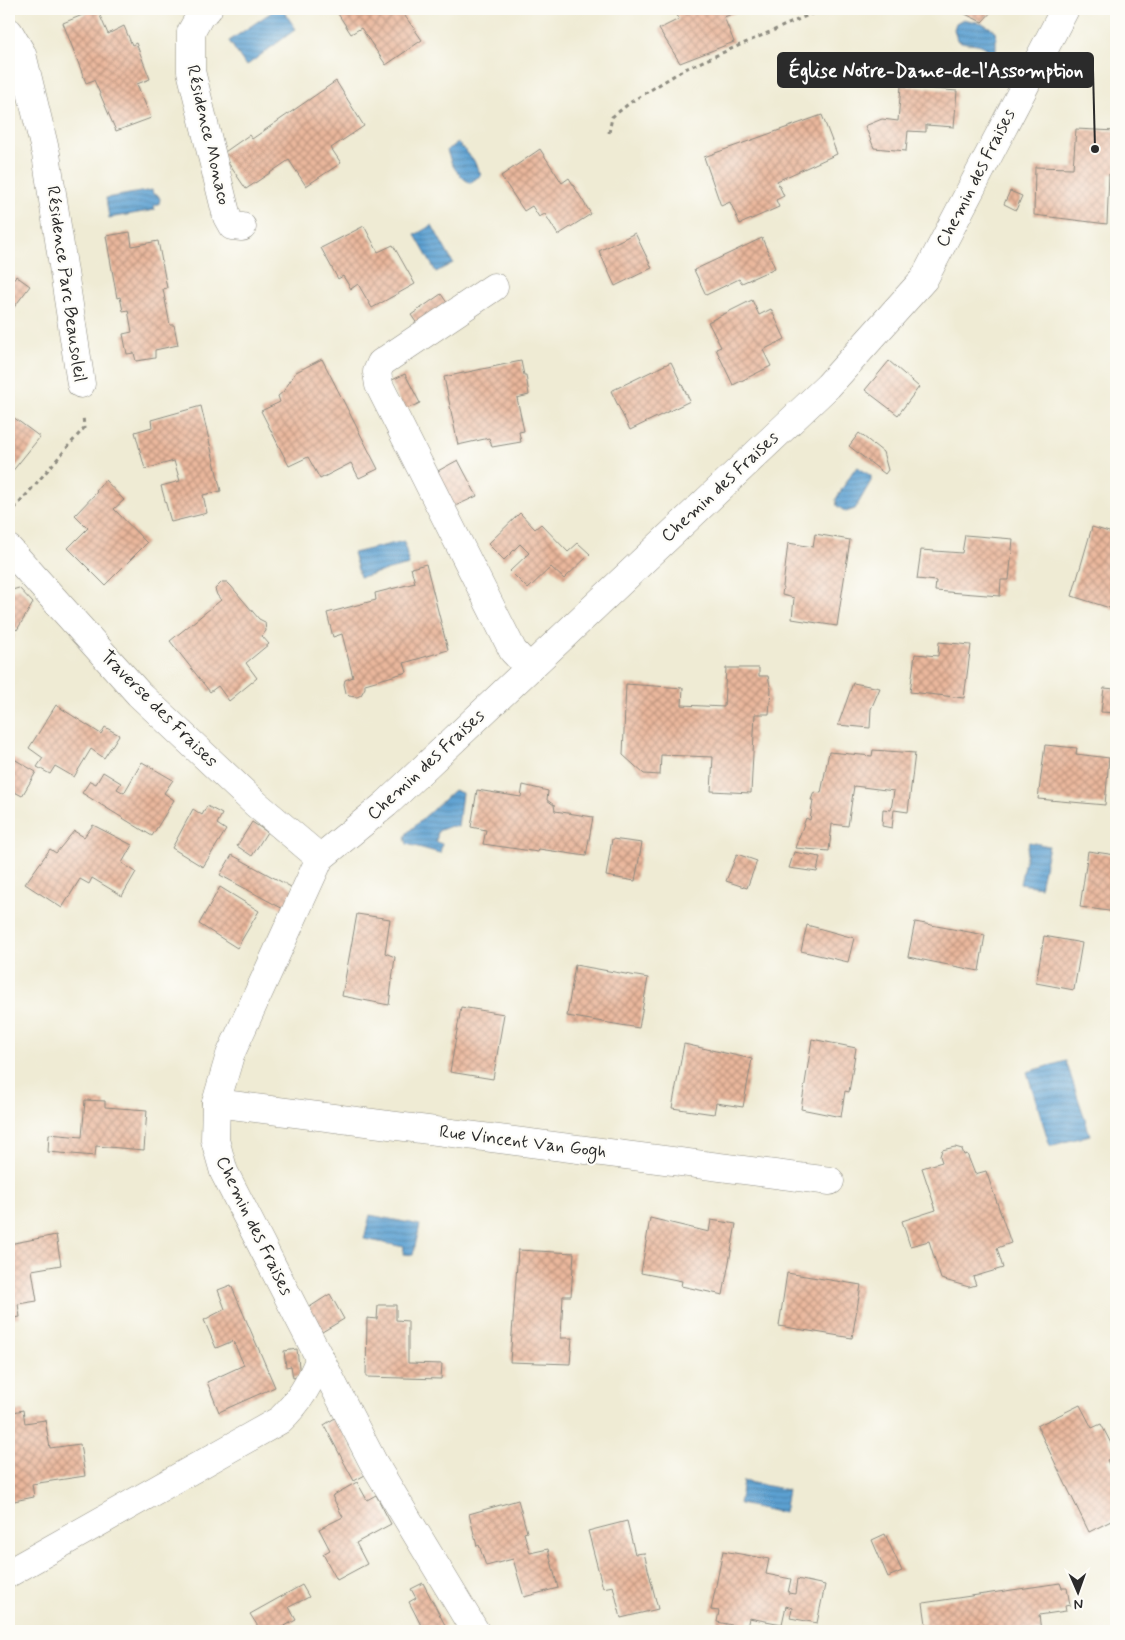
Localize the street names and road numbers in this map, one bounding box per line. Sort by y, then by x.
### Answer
street label: Résidence Monaco [180,63,236,207]
street label: Chemin des Fraises [931,105,1021,251]
street label: Résidence Parc Beausoleil [40,184,92,384]
street label: Chemin des Fraises [656,426,784,548]
street label: Traverse des Fraises [95,645,223,773]
street label: Chemin des Fraises [362,704,490,826]
street label: Rue Vincent Van Gogh [438,1120,608,1165]
street label: Chemin des Fraises [210,1152,298,1300]

